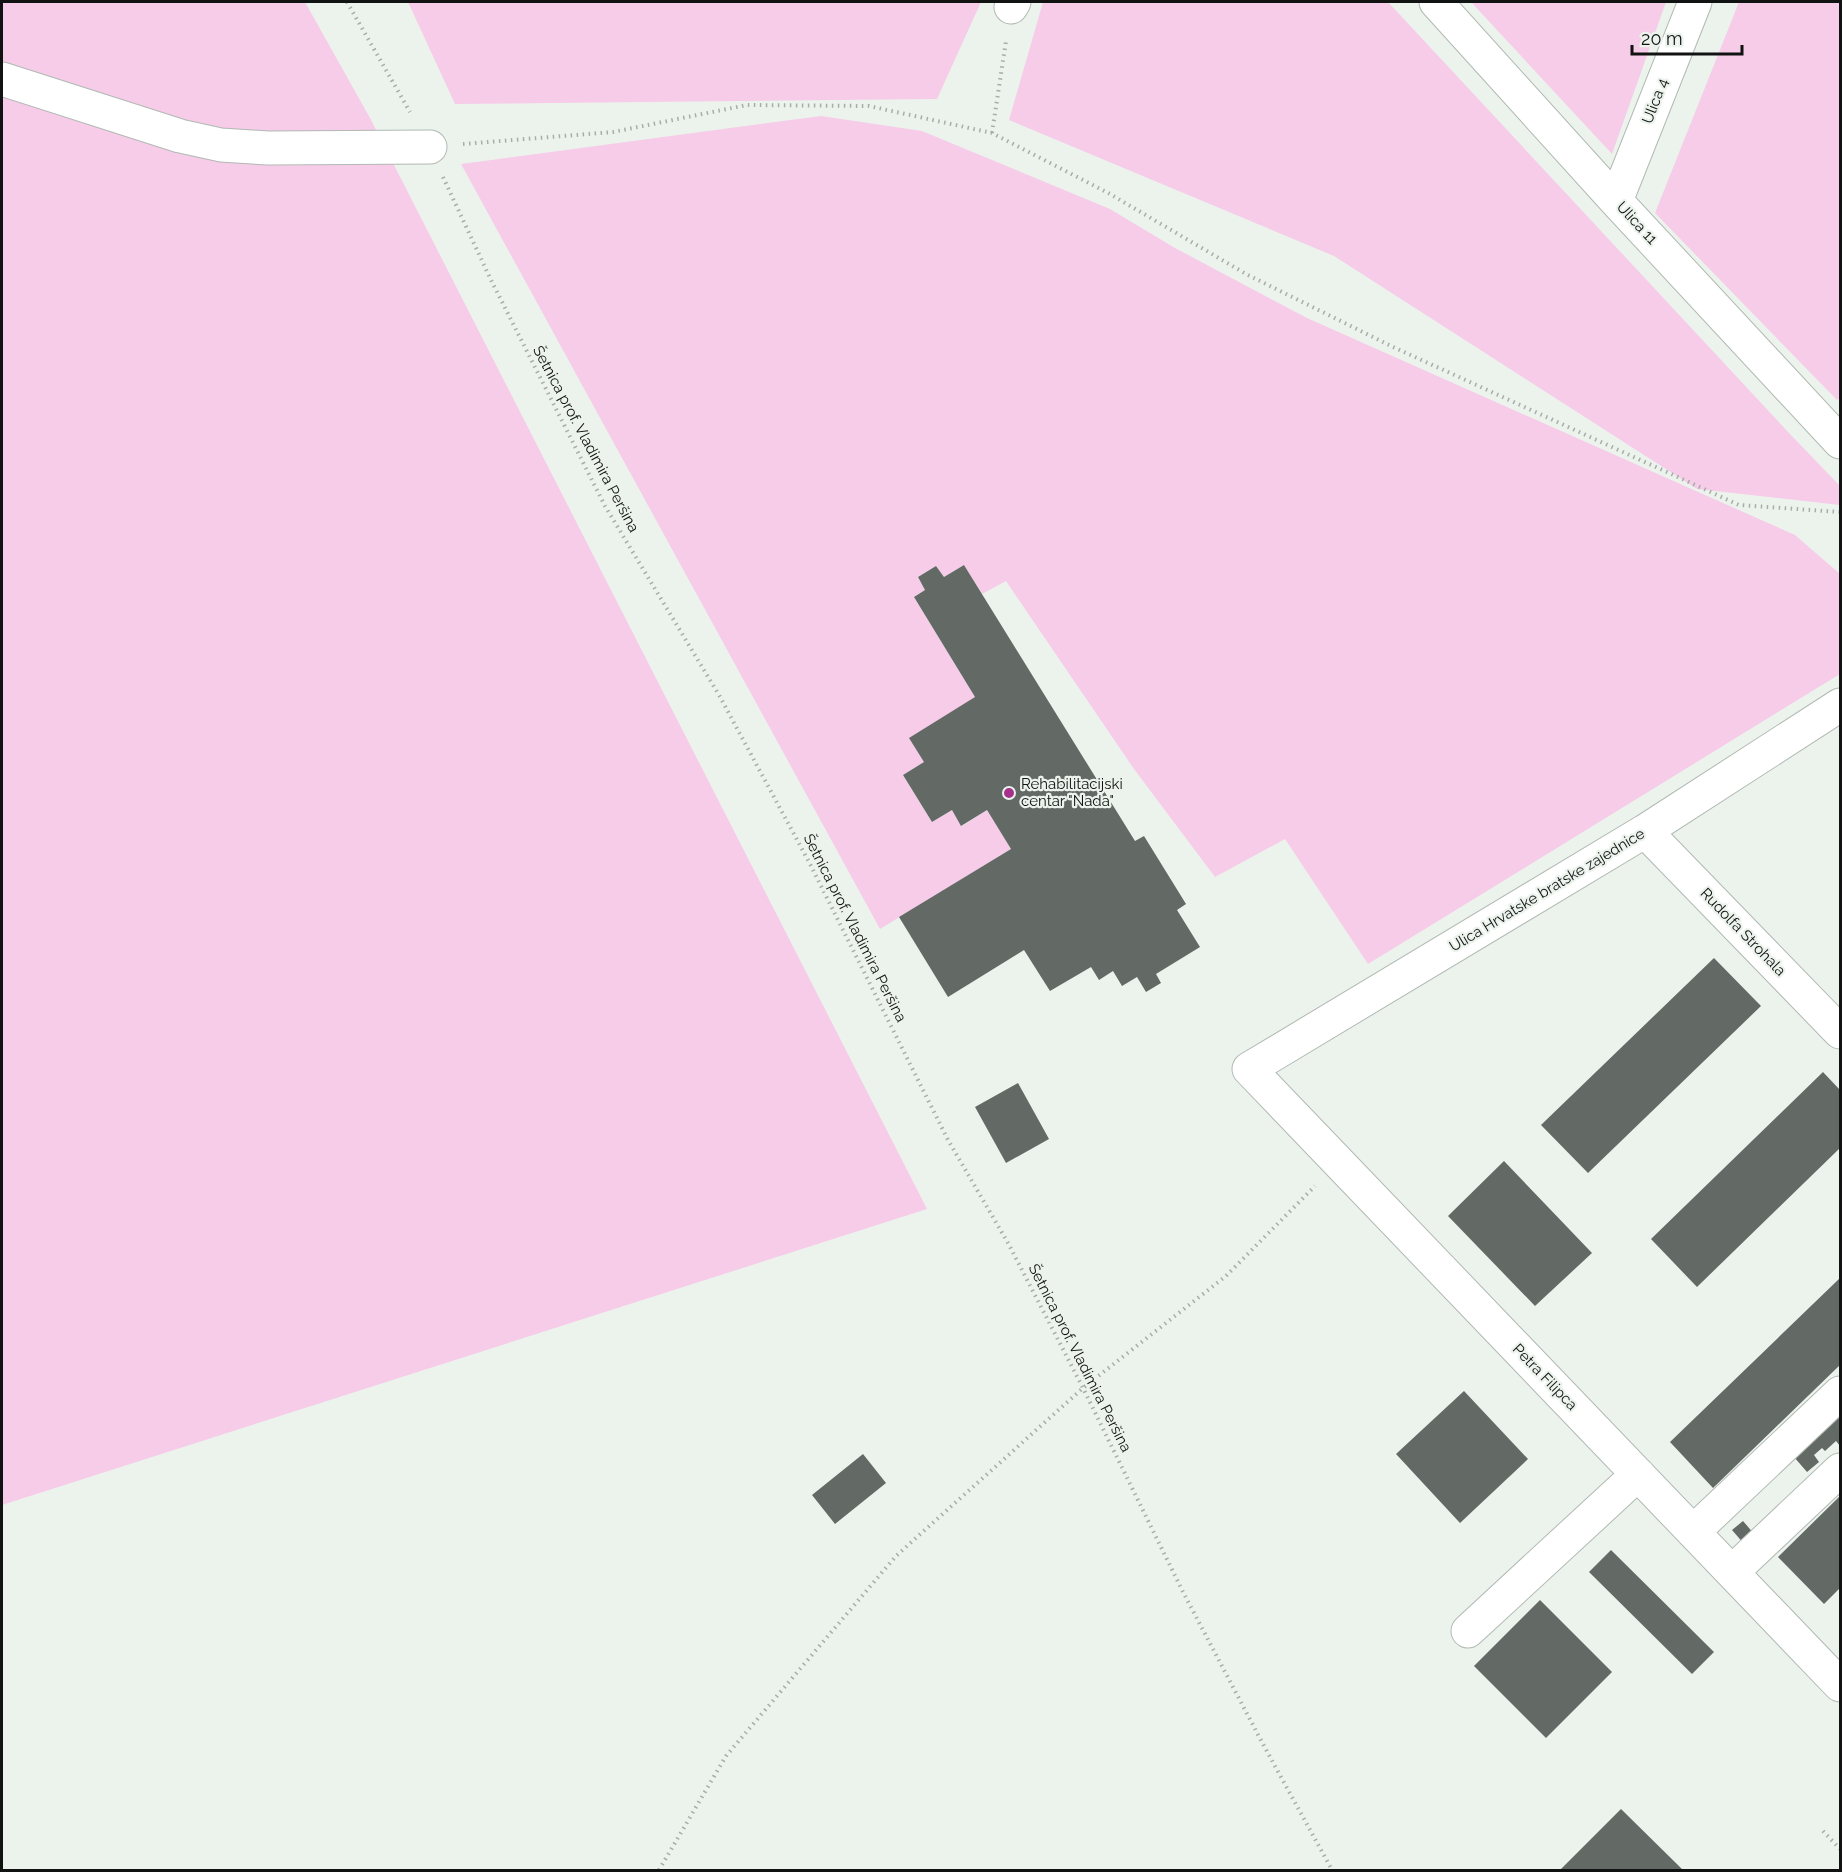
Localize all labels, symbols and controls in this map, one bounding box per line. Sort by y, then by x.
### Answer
scale bar [1632,18,1742,56]
text: 20 m [1641,28,1683,49]
street label: Ulica 4 [1638,76,1672,126]
street label: Ulica 11 [1613,198,1662,248]
street label: Šetnica prof. Vladimira Peršina [529,342,644,535]
place label: Rehabilitacijski centar "Nada" [1021,775,1123,810]
marker: Rehabilitacijski centar "Nada" [1002,786,1016,800]
street label: Ulica Hrvatske bratske zajednice [1446,824,1648,956]
street label: Šetnica prof. Vladimira Peršina [800,830,911,1025]
street label: Rudolfa Strohala [1697,884,1789,980]
street label: Šetnica prof. Vladimira Peršina [1025,1260,1136,1455]
street label: Petra Filipca [1509,1340,1581,1414]

